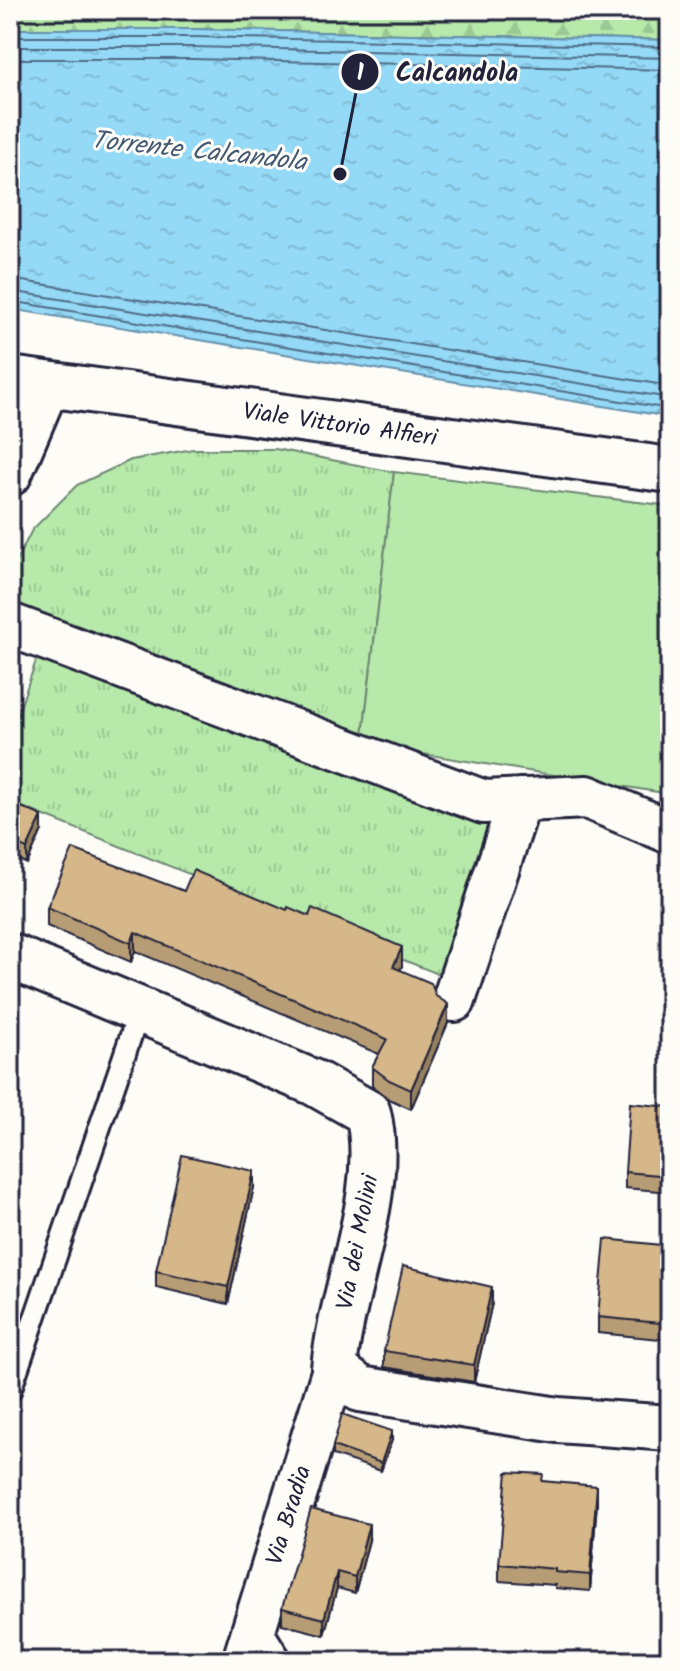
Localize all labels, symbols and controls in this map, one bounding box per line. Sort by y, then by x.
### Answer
callout: Calcandola [340,47,535,97]
text: Calcandola [396,53,518,95]
text: 1 [356,54,364,93]
water label: Torrente Calcandola [89,120,310,184]
street label: Viale Vittorio Alfieri [240,393,441,459]
street label: Via dei Molini [326,1170,391,1313]
street label: Via Bradia [256,1461,323,1570]

